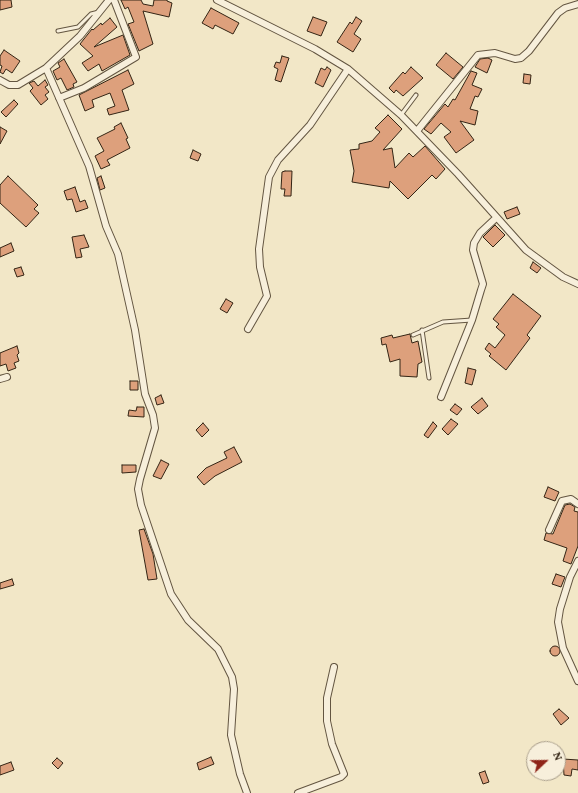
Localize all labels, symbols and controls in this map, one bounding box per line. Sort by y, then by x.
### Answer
north arrow [526,741,566,781]
text: N [548,750,565,763]

